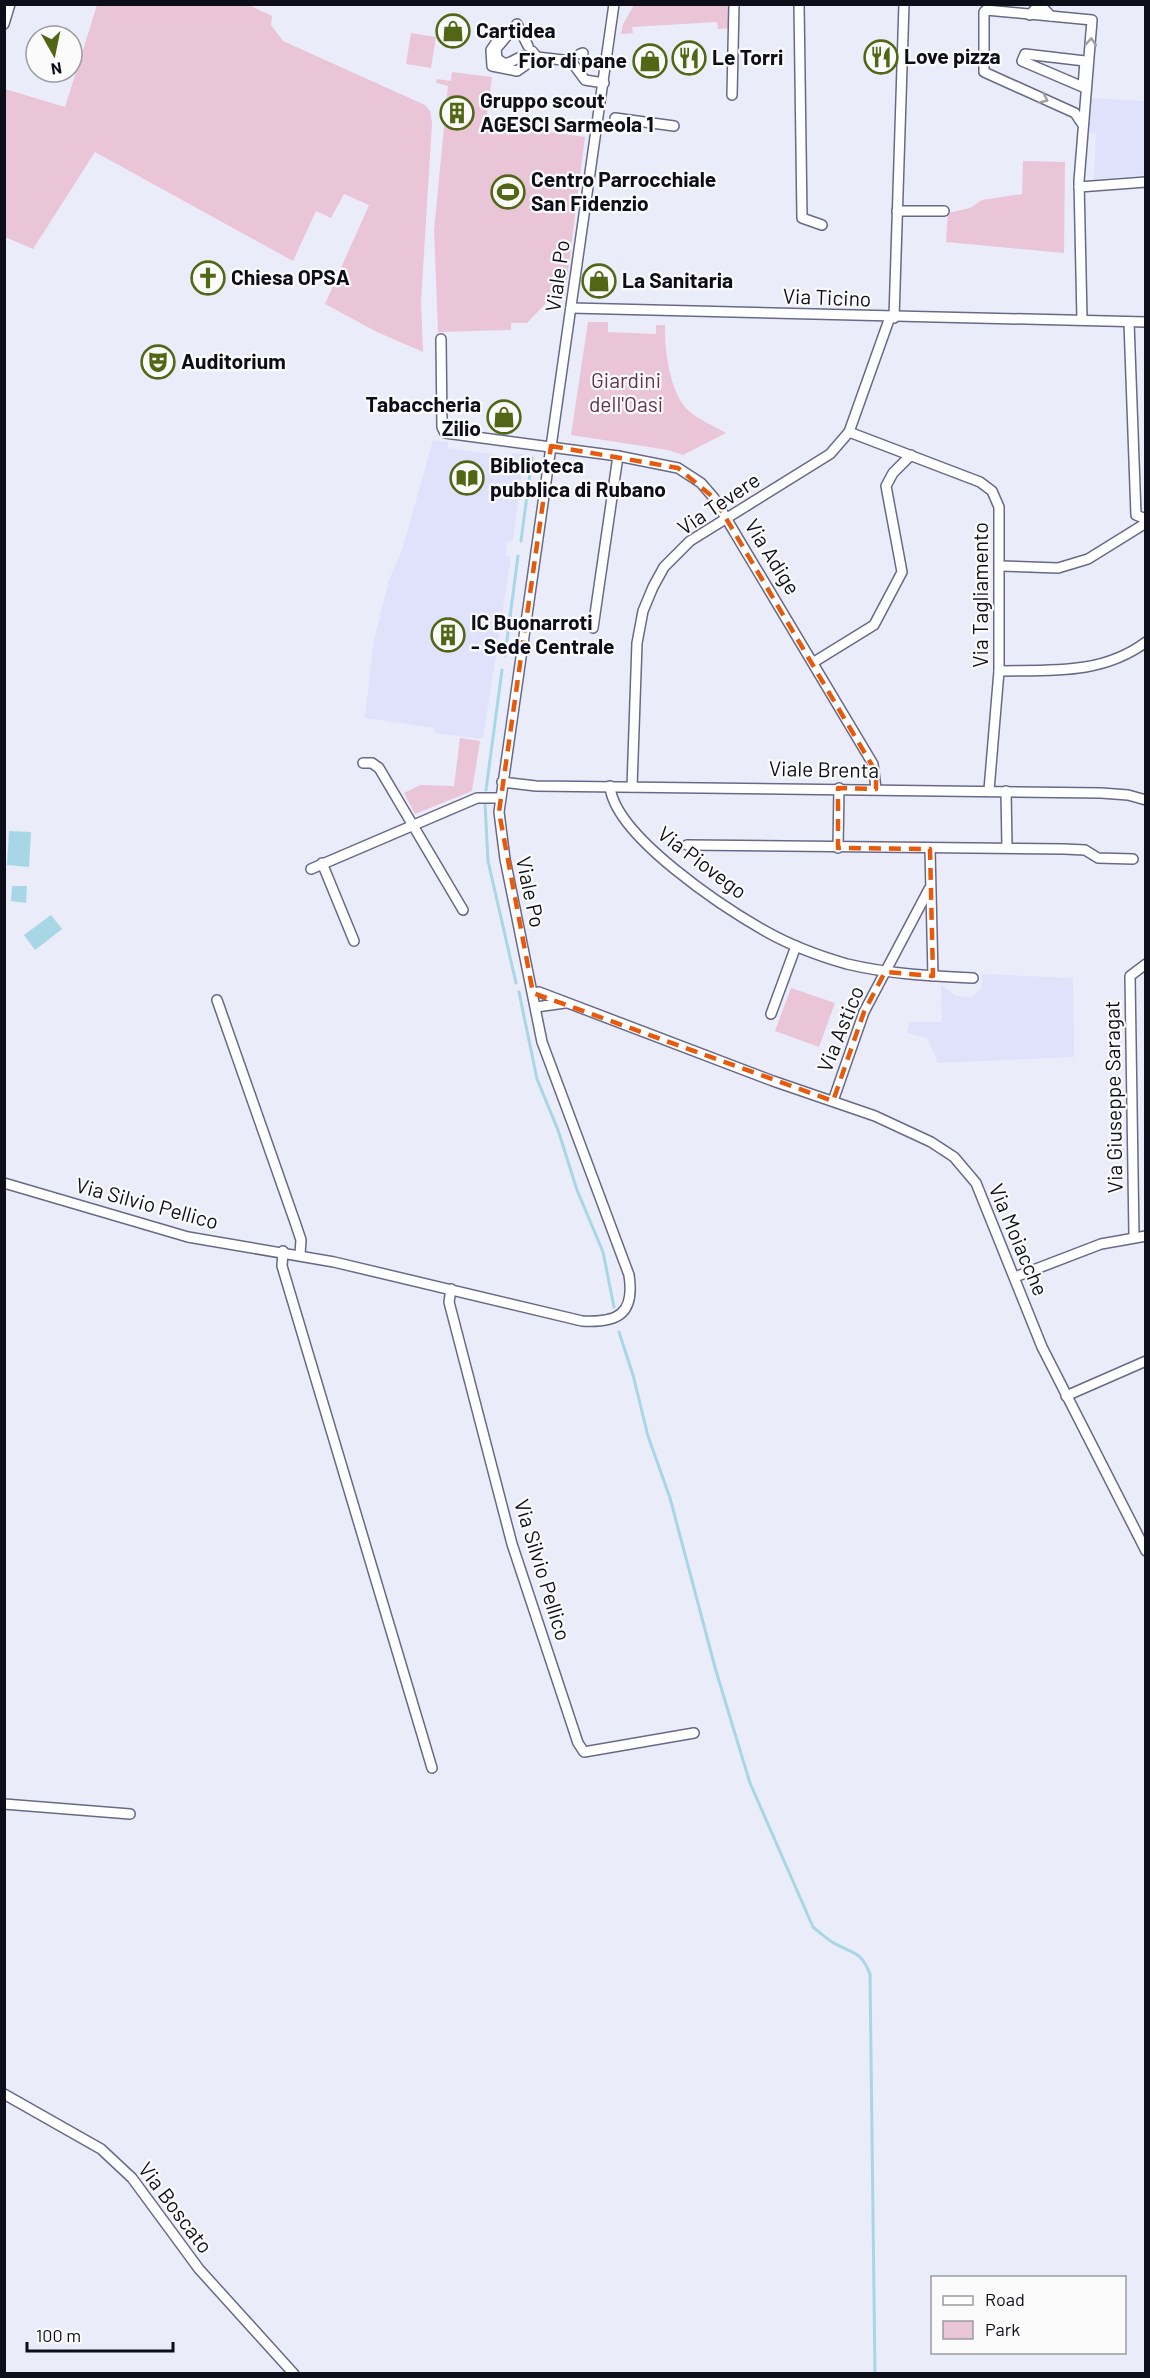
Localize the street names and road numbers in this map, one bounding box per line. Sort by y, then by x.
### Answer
street label: Viale Po [539,238,574,313]
street label: Via Ticino [782,282,872,311]
street label: Via Tevere [672,466,764,539]
street label: Via Adige [740,514,806,599]
street label: Via Tagliamento [967,522,992,668]
street label: Viale Brenta [769,755,879,782]
street label: Via Piovego [653,820,752,903]
street label: Viale Po [512,854,551,930]
street label: Via Astico [811,982,868,1075]
street label: Via Giuseppe Saragat [1098,1000,1127,1194]
street label: Via Silvio Pellico [73,1171,221,1234]
street label: Via Moiacche [985,1180,1054,1299]
street label: Via Silvio Pellico [510,1496,577,1643]
street label: Via Boscato [134,2157,219,2258]

